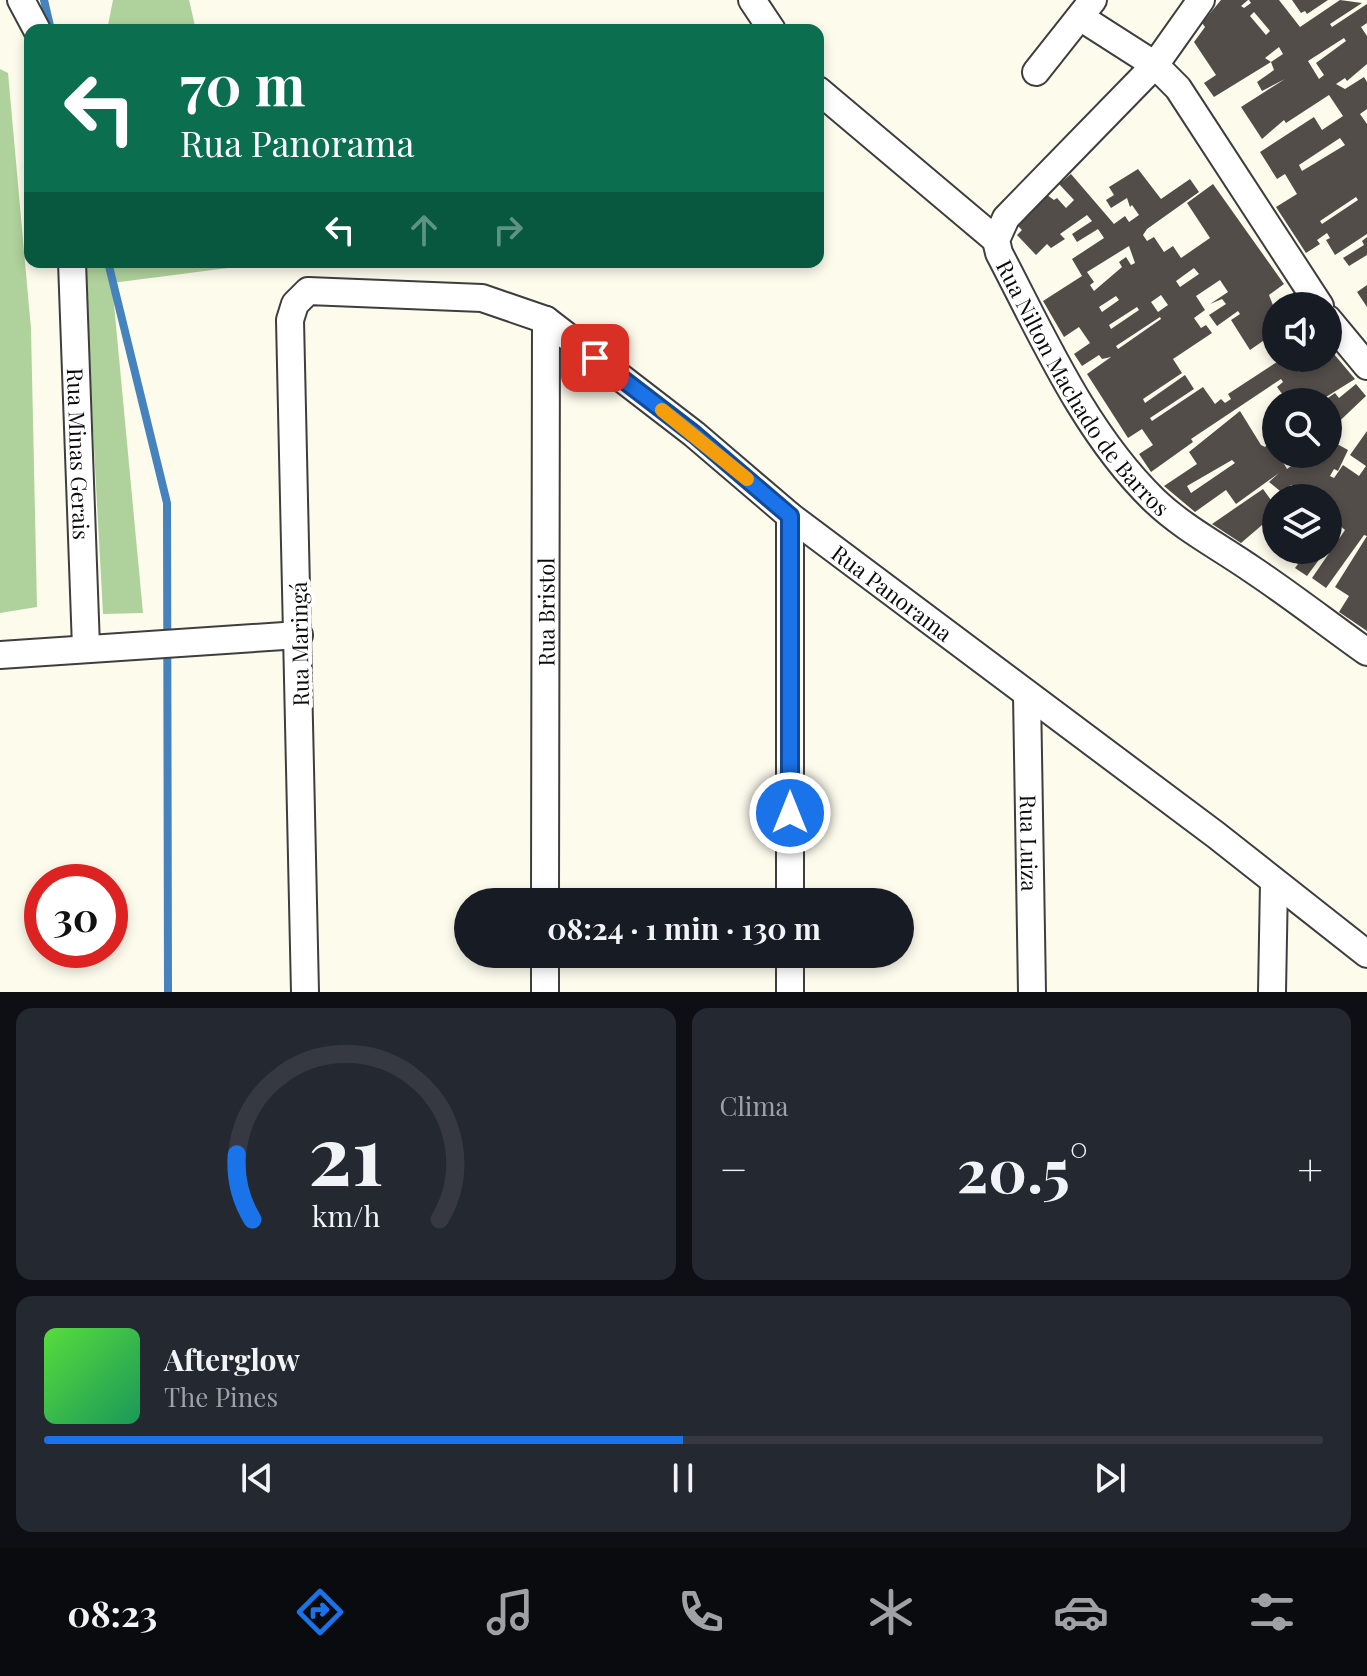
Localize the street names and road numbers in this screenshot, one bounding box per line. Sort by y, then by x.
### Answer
street label: Rua Nilton Machado de Barros [990,254,1176,522]
street label: Rua Minas Gerais [61,367,97,540]
street label: Rua Panorama [826,538,959,648]
street label: Rua Bristol [530,558,561,666]
street label: Rua Maringá [283,581,315,707]
street label: Rua Luiza [1014,794,1045,892]

